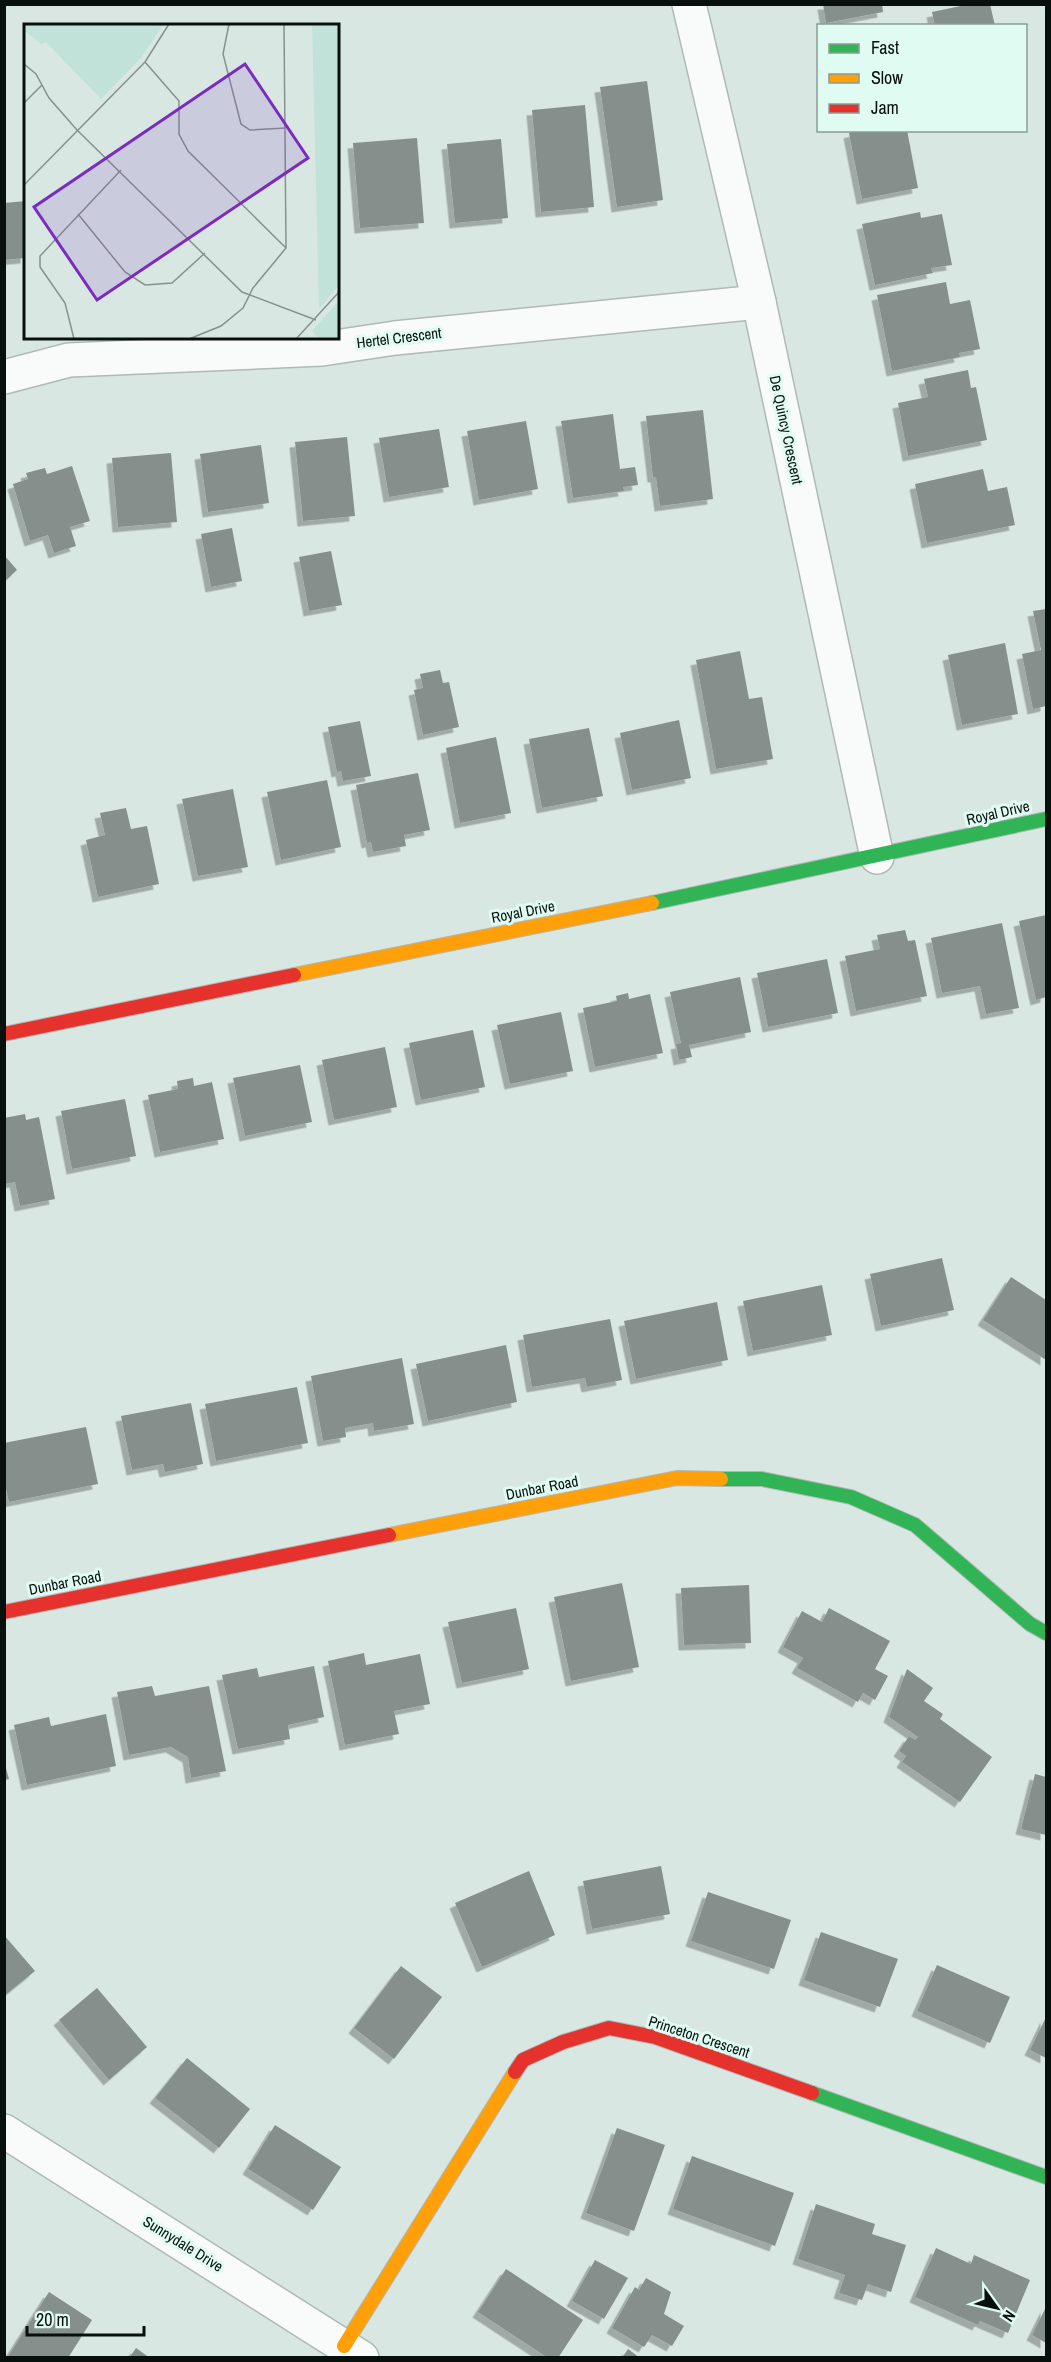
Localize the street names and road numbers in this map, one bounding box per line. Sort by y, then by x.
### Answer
street label: Hertel Crescent [355,322,443,353]
street label: De Quincy Crescent [765,374,808,487]
street label: Royal Drive [964,795,1032,830]
street label: Royal Drive [489,895,557,928]
street label: Dunbar Road [504,1470,580,1505]
street label: Dunbar Road [27,1565,103,1600]
street label: Princeton Crescent [646,2010,753,2063]
street label: Sunnydale Drive [139,2211,228,2277]

